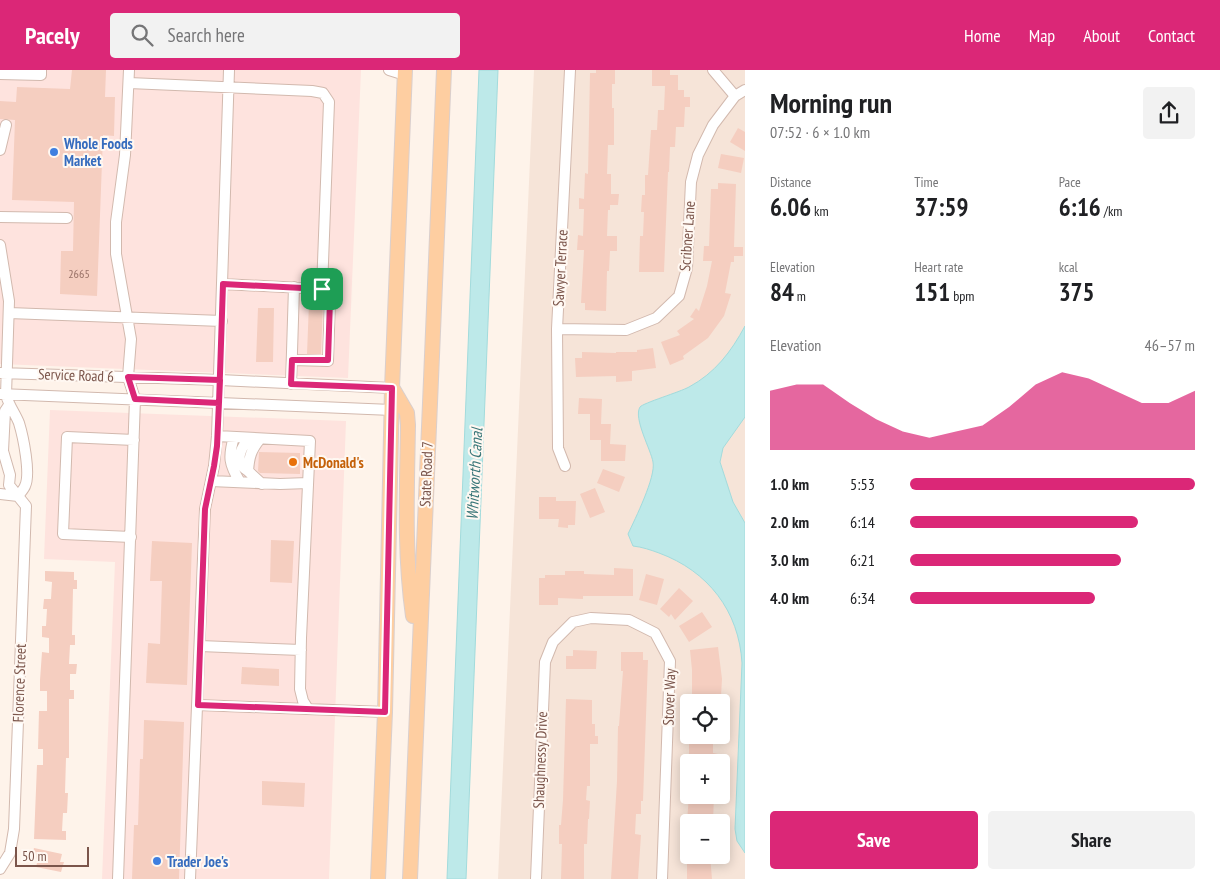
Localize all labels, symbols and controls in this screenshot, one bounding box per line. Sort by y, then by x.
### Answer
search box [110,13,460,58]
text: Pacely [25,20,80,51]
icon: search [128,21,156,49]
text: Search here [168,23,245,47]
text: Home [964,24,1001,47]
text: Map [1029,24,1055,47]
text: About [1083,24,1120,47]
text: Contact [1148,24,1195,47]
text: Morning run [770,84,892,121]
button: share [1143,87,1195,139]
text: 07:52 · 6 × 1.0 km [770,122,870,142]
place label: Whole Foods Market [63,134,133,170]
marker: Whole Foods Market [48,146,60,158]
text: Distance [770,173,811,191]
text: Time [914,173,939,191]
text: Pace [1059,173,1081,191]
text: 6.06 [770,191,811,223]
text: 37:59 [914,191,968,223]
text: 6:16 [1059,191,1101,223]
street label: Scribner Lane [675,200,699,272]
text: km [811,202,829,220]
text: /km [1101,202,1122,220]
street label: Sawyer Terrace [548,229,572,307]
text: Elevation [770,258,815,276]
text: Heart rate [914,258,963,276]
text: kcal [1059,258,1078,276]
house number: 2665 [68,266,90,281]
pin [301,268,343,310]
icon: arrive [308,275,336,303]
text: 84 [770,276,794,308]
text: 151 [914,276,950,308]
text: 375 [1059,276,1095,308]
text: m [794,287,806,305]
text: bpm [950,287,974,305]
text: Elevation [770,335,821,355]
text: 46–57 m [1145,335,1195,355]
street label: Service Road 6 [38,364,114,386]
water label: Whitworth Canal [462,426,486,521]
street label: State Road 7 [415,441,437,507]
place label: McDonald's [303,453,364,472]
marker: McDonald's [287,456,299,468]
text: 1.0 km [770,474,809,494]
text: 5:53 [850,474,875,494]
text: 2.0 km [770,512,809,532]
text: 6:14 [850,512,875,532]
text: 3.0 km [770,550,809,570]
text: 6:21 [850,550,875,570]
text: 4.0 km [770,588,809,608]
text: 6:34 [850,588,875,608]
street label: Florence Street [8,643,30,723]
street label: Stover Way [659,668,680,726]
map controls [680,694,730,864]
button: locate [680,694,730,744]
street label: Shaughnessy Drive [529,711,551,809]
button: + [680,754,730,804]
button: Save [770,811,978,869]
button: Share [988,811,1195,869]
button: − [680,814,730,864]
scale bar [15,844,89,867]
text: 50 m [22,847,47,865]
place label: Trader Joe's [167,852,228,871]
marker: Trader Joe's [151,855,163,867]

